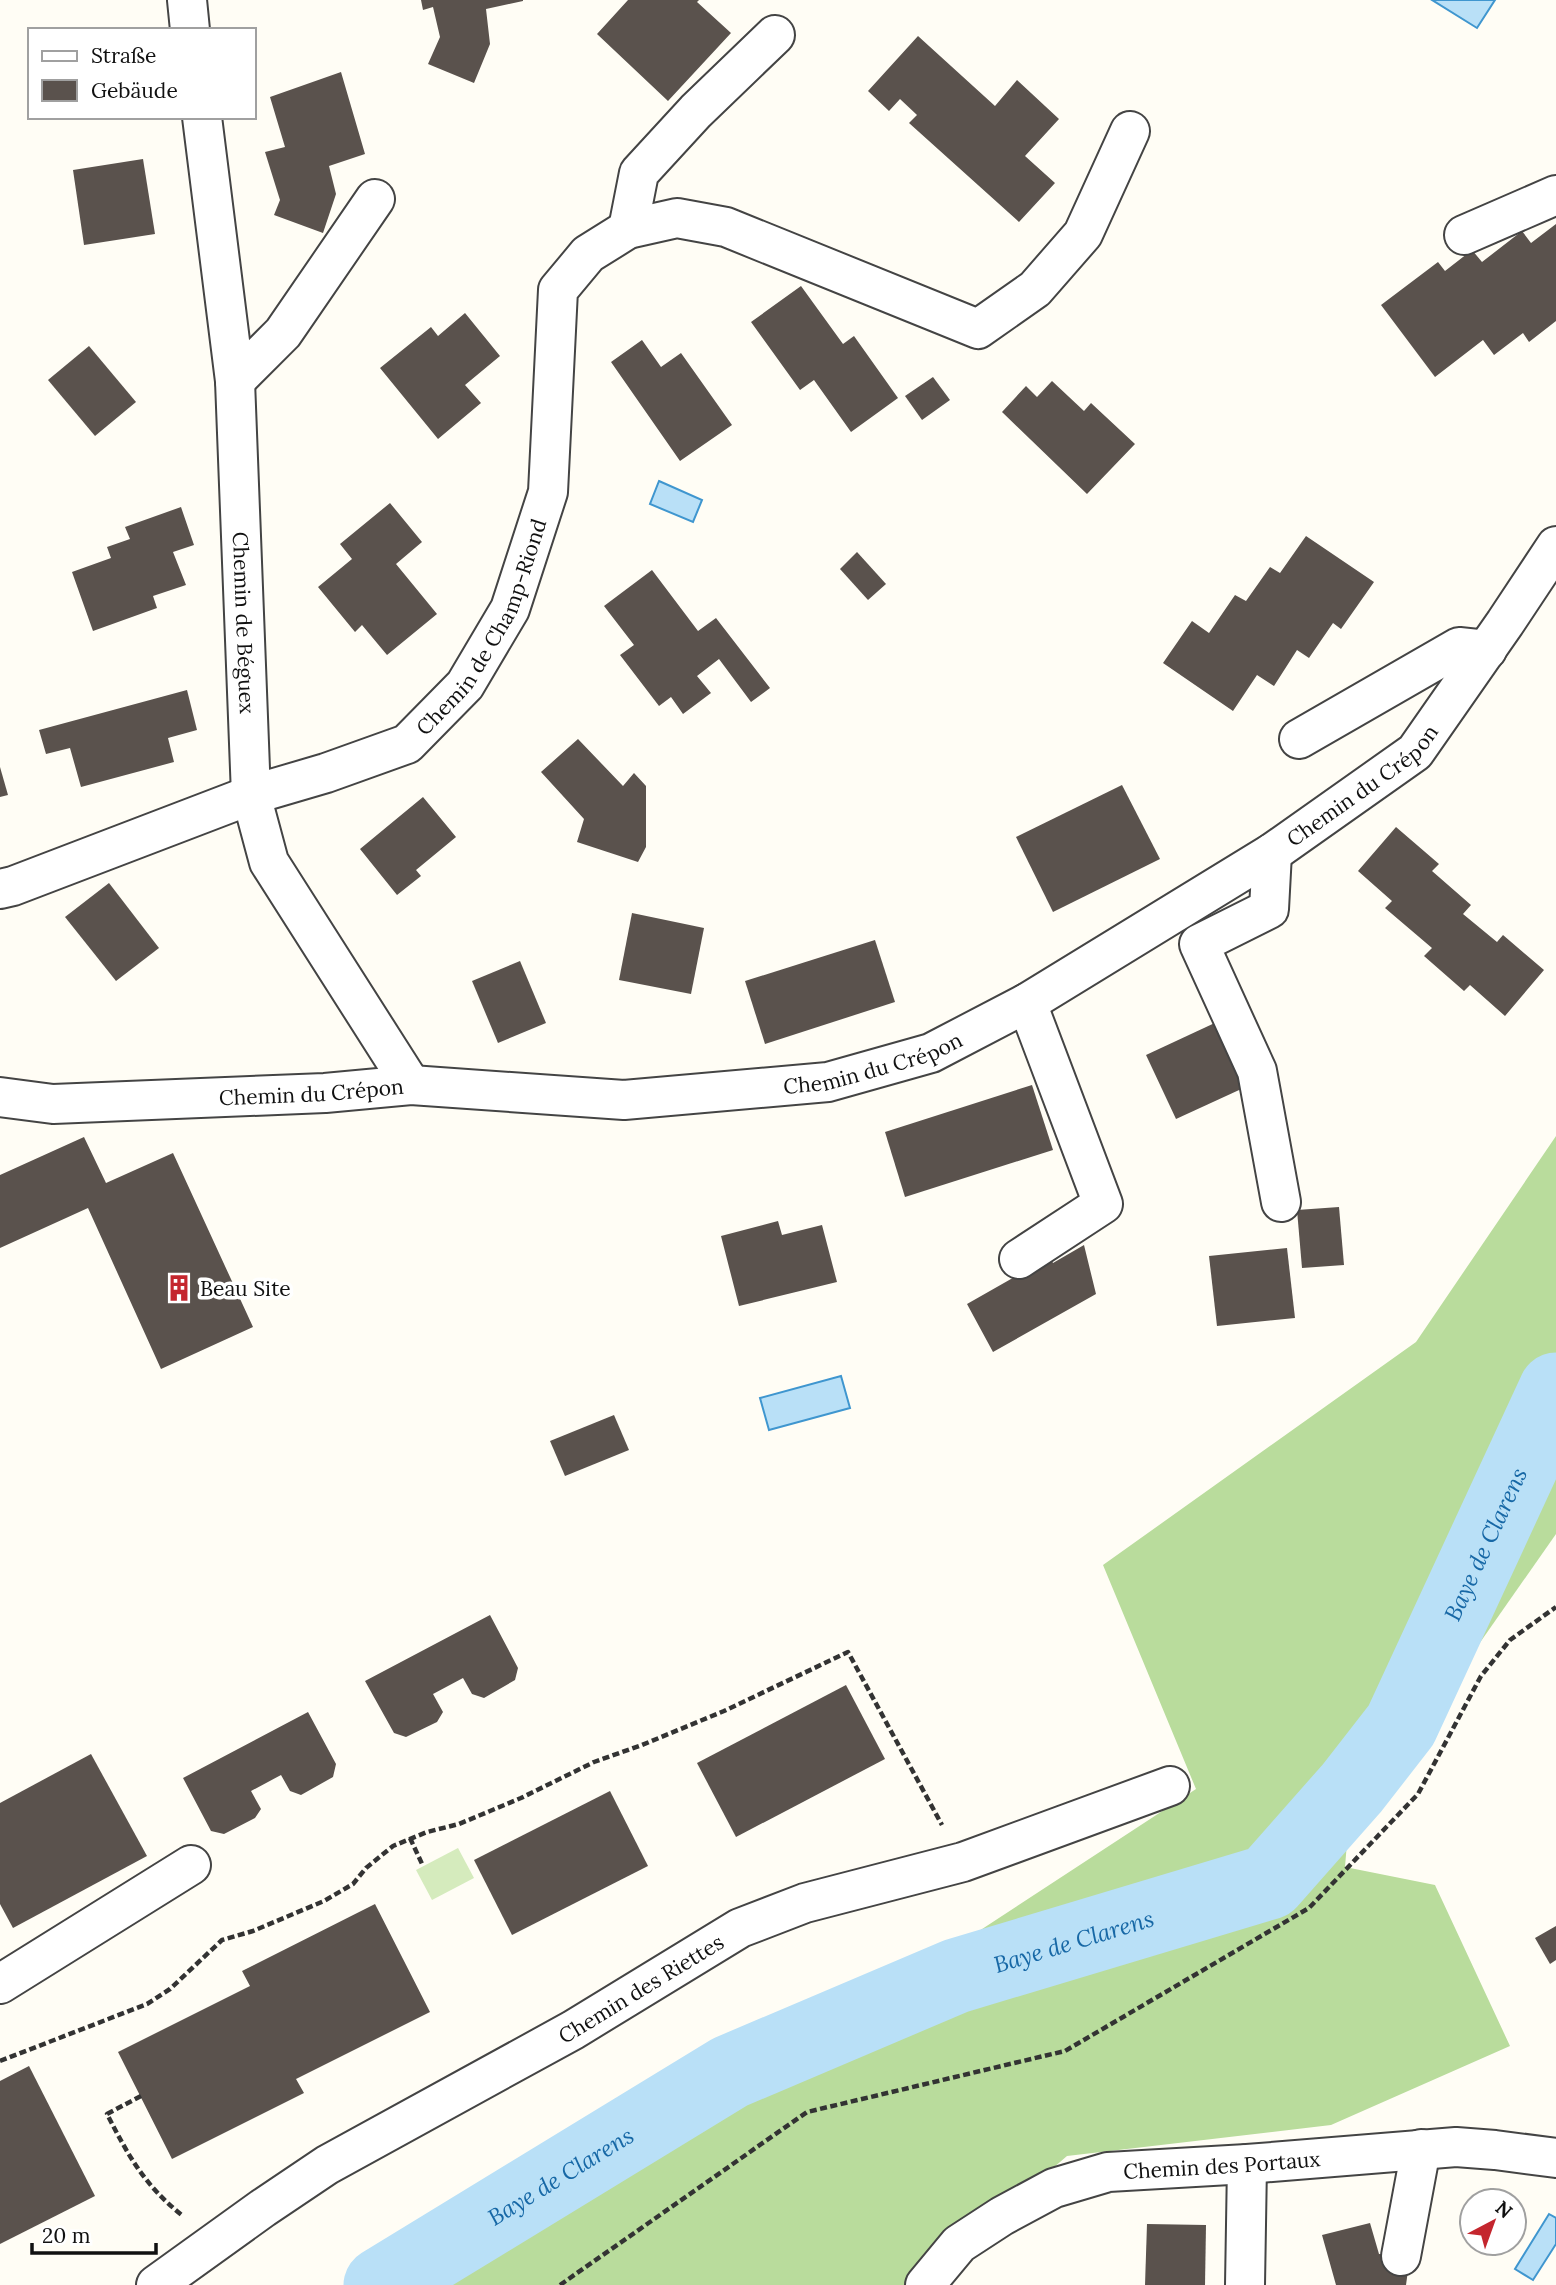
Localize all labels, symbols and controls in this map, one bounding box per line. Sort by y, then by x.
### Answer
legend [28,28,256,119]
text: Straße [91,42,156,69]
text: Gebäude [91,77,178,104]
street label: Chemin de Champ-Riond [410,515,552,741]
street label: Chemin de Béguex [227,531,261,714]
street label: Chemin du Crépon [1281,719,1444,852]
street label: Chemin du Crépon [782,1026,967,1099]
street label: Chemin du Crépon [218,1072,405,1111]
building icon: Beau Site [164,1273,194,1303]
place label: Beau Site [200,1275,291,1302]
water label: Baye de Clarens [1437,1463,1533,1625]
water label: Baye de Clarens [990,1903,1157,1978]
street label: Chemin des Riettes [553,1928,728,2049]
water label: Baye de Clarens [482,2120,639,2231]
street label: Chemin des Portaux [1123,2145,1321,2185]
north arrow [1458,2187,1528,2257]
text: N [1491,2195,1518,2223]
scale bar [32,2212,156,2256]
text: 20 m [42,2222,91,2249]

